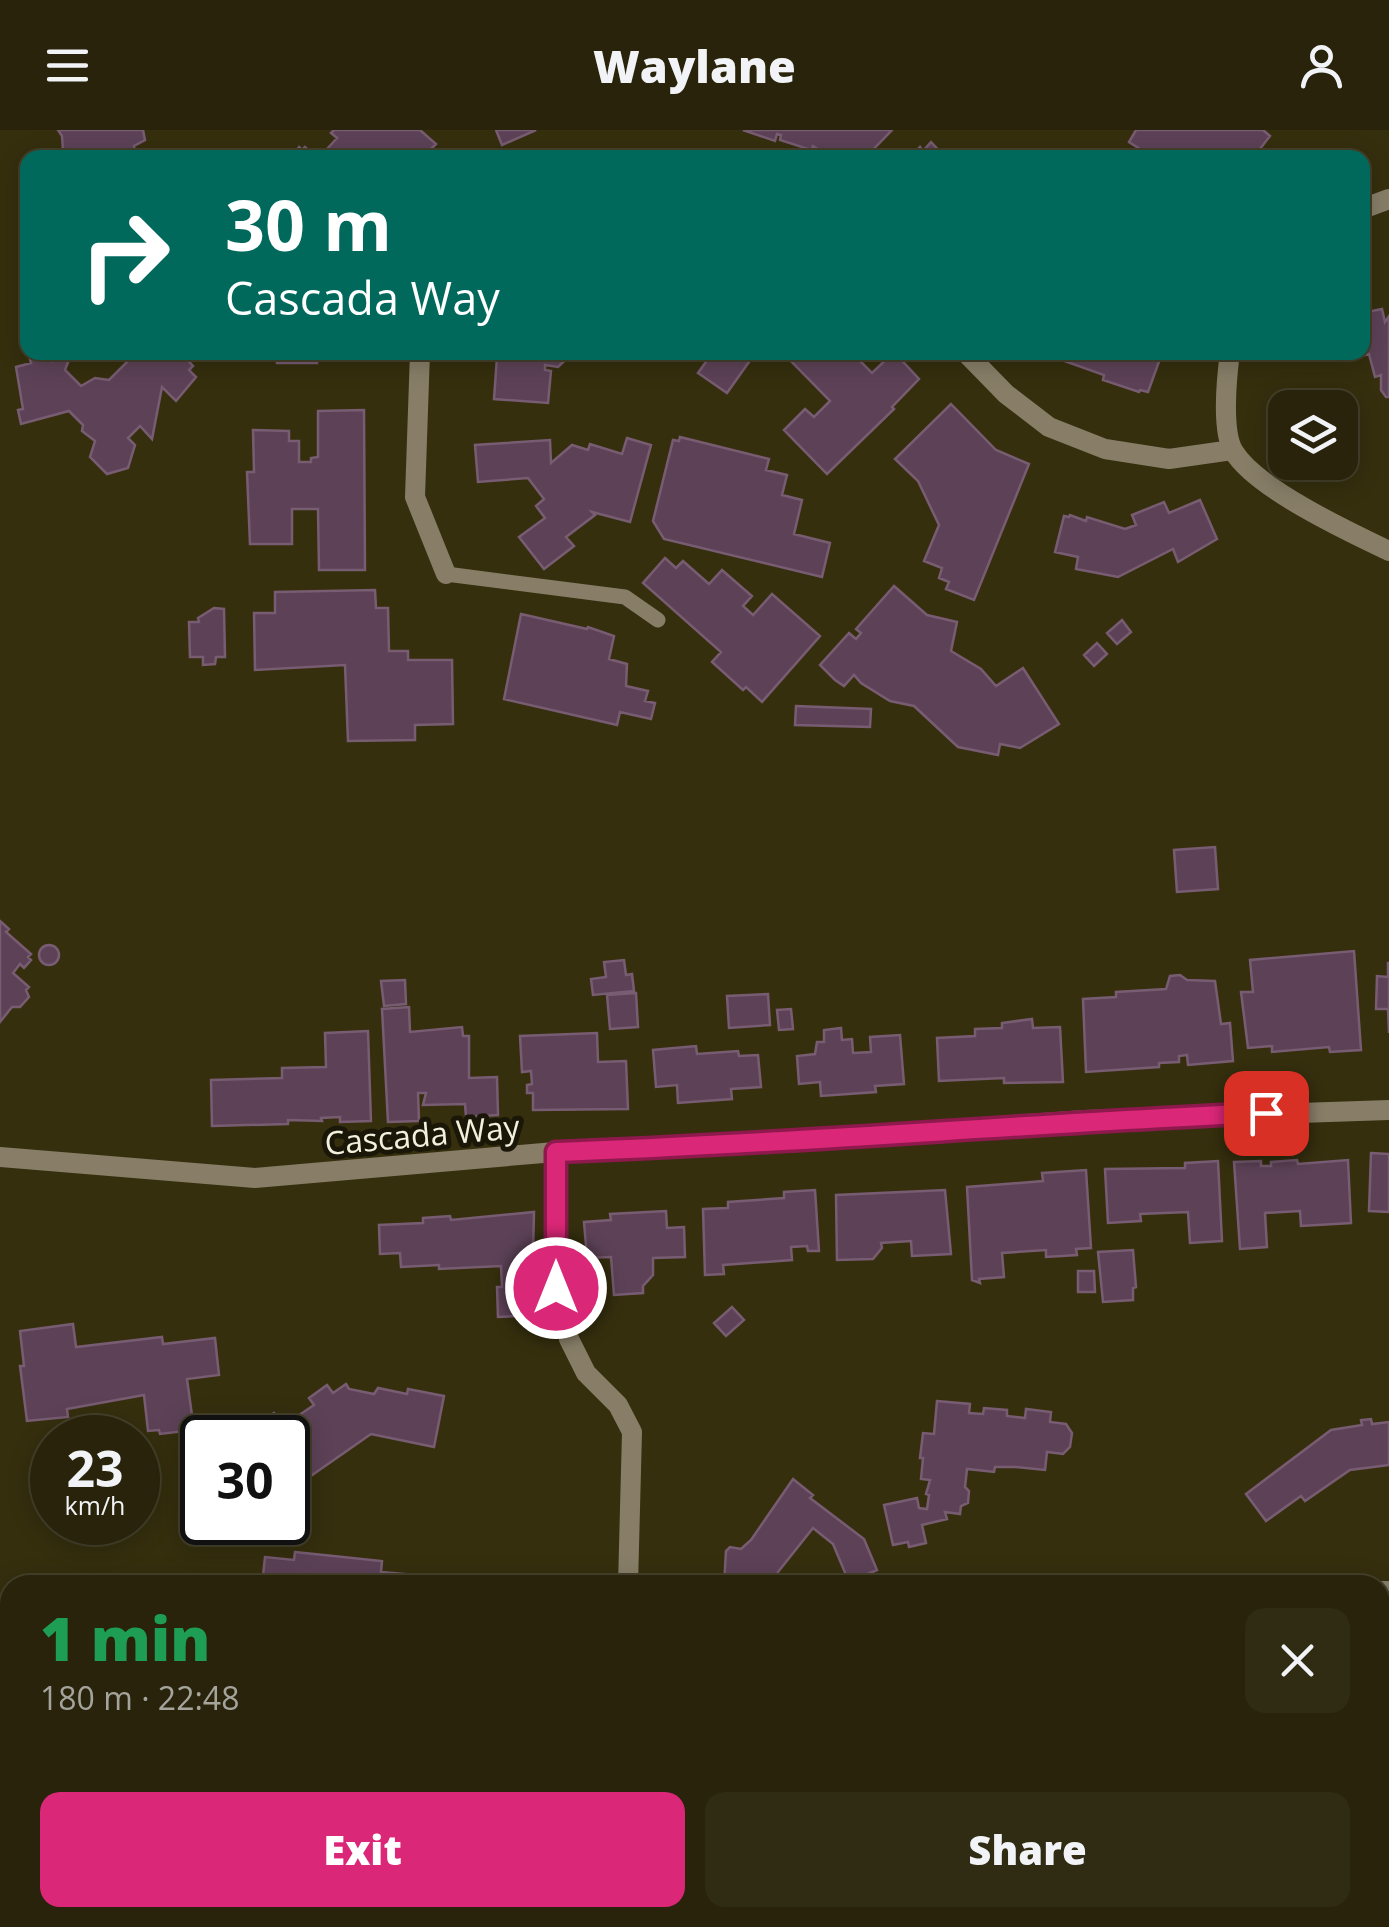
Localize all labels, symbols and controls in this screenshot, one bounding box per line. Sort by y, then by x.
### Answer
text: Waylane [593,35,796,96]
icon: menu [40,38,95,93]
icon: person [1294,38,1349,93]
text: 30 m [225,176,392,272]
icon: right [60,190,190,320]
text: Cascada Way [225,267,500,328]
map controls [1268,390,1358,480]
button: layers [1268,390,1358,480]
pin [1224,1071,1309,1156]
icon: arrive [1239,1086,1294,1141]
street label: Cascada Way [323,1104,522,1164]
position arrow [504,1236,608,1340]
speed limit sign: 30 [180,1415,310,1545]
text: 23 [66,1434,124,1502]
text: km/h [65,1488,125,1522]
text: 1 min [40,1597,210,1679]
button: close [1245,1608,1350,1713]
text: 180 m · 22:48 [40,1676,239,1719]
button: Exit [40,1792,685,1907]
button: Share [705,1792,1350,1907]

